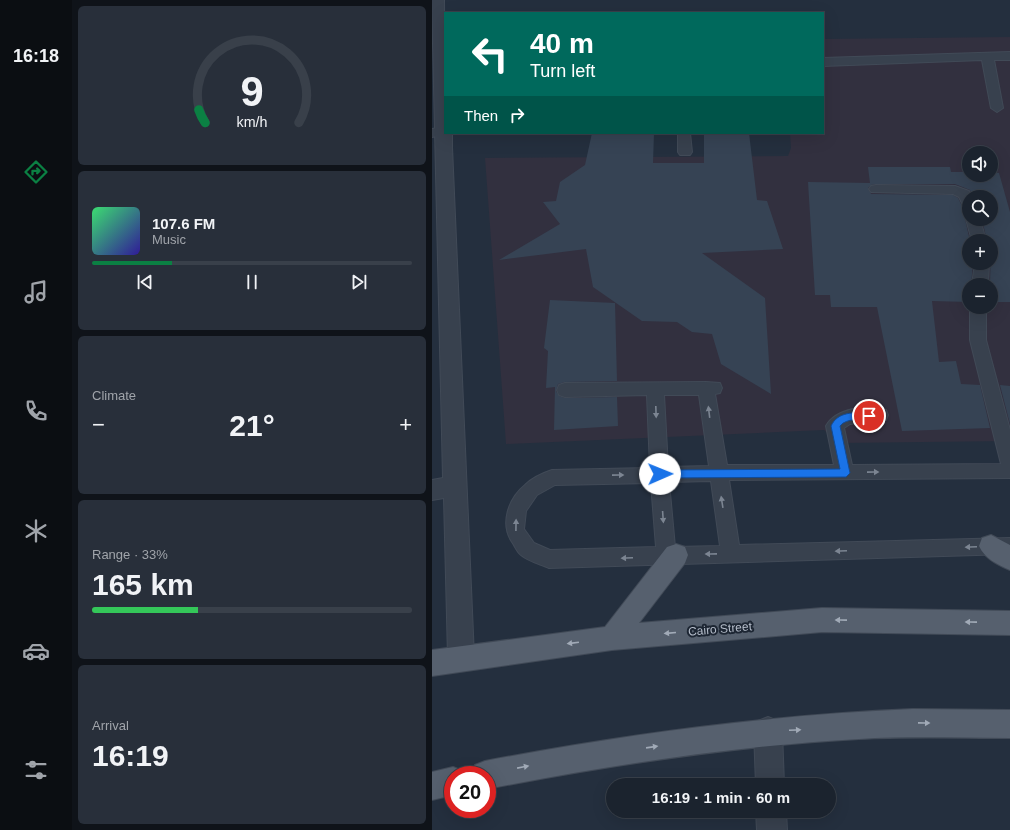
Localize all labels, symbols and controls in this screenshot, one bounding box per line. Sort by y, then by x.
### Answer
icon: left [464,28,516,80]
text: 40 m [530,28,594,59]
text: 16:18 [13,46,59,66]
text: Turn left [530,61,595,81]
text: 9 [240,68,264,115]
icon: right [506,104,528,126]
text: Then [464,107,498,124]
text: km/h [237,114,268,130]
map controls [962,146,998,314]
button: sound [962,146,998,182]
icon: directions [22,158,50,186]
button: search [962,190,998,226]
text: 107.6 FM [152,215,215,232]
text: Music [152,232,186,247]
button: + [962,234,998,270]
icon: previous [134,271,156,293]
icon: pause [241,271,263,293]
icon: next [348,271,370,293]
icon: music [22,278,50,306]
button: − [962,278,998,314]
text: Climate [92,388,136,403]
icon: phone [22,397,50,425]
pin [852,399,886,433]
icon: arrive [858,405,880,427]
one-way arrow [653,406,659,419]
one-way arrow [706,406,712,418]
text: 21° [229,409,275,442]
text: − [92,412,105,437]
text: + [399,412,412,437]
position arrow [639,453,681,495]
one-way arrow [867,469,879,476]
one-way arrow [612,472,625,478]
one-way arrow [719,495,725,508]
one-way arrow [660,511,667,523]
icon: climate [22,517,50,545]
one-way arrow [513,518,519,531]
one-way arrow [964,544,977,550]
text: Range · 33% [92,547,168,562]
one-way arrow [835,547,847,554]
one-way arrow [705,551,717,558]
one-way arrow [621,554,633,561]
text: 165 km [92,568,194,601]
one-way arrow [835,617,847,624]
street label: Cairo Street [687,619,753,639]
one-way arrow [965,619,977,626]
one-way arrow [664,629,676,636]
icon: car [22,637,50,665]
one-way arrow [567,640,579,646]
text: Arrival [92,718,129,733]
one-way arrow [918,720,931,726]
one-way arrow [789,726,801,733]
text: 16:19 [92,739,169,772]
one-way arrow [646,744,658,750]
icon: filters [22,756,50,784]
one-way arrow [517,764,530,770]
speed limit sign: 20 [444,766,496,818]
text: 16:19 · 1 min · 60 m [652,789,790,806]

